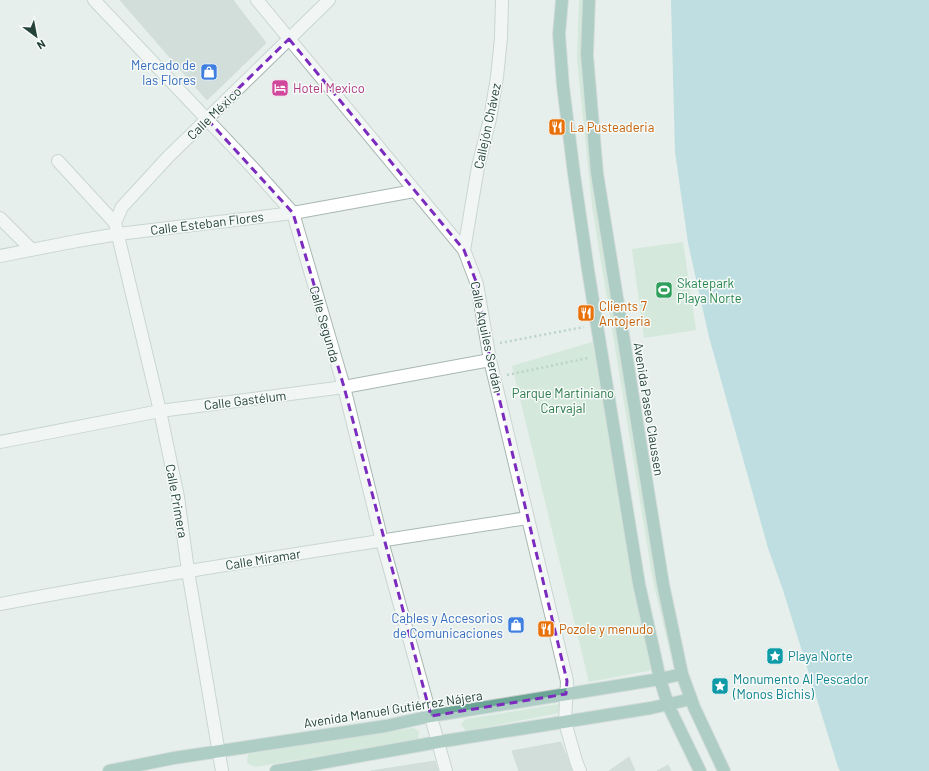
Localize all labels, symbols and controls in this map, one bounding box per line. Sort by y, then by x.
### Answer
north arrow [16,16,56,56]
text: N [35,37,48,52]
place label: Mercado de las Flores [131,57,196,88]
shop icon: Mercado de las Flores [199,62,219,82]
hotel icon: Hotel Mexico [270,78,290,98]
place label: Hotel Mexico [293,80,365,96]
street label: Callejón Chávez [470,81,504,170]
street label: Calle México [184,83,244,143]
restaurant icon: La Pusteaderia [547,117,567,137]
place label: La Pusteaderia [570,119,654,135]
street label: Calle Esteban Flores [149,208,265,238]
place label: Skatepark Playa Norte [677,275,742,306]
street label: Calle Aquiles Serdán [467,280,507,394]
sports icon: Skatepark Playa Norte [654,280,674,300]
street label: Calle Segunda [306,284,344,364]
place label: Clients 7 Antojeria [599,298,650,329]
restaurant icon: Clients 7 Antojeria [576,303,596,323]
street label: Avenida Paseo Claussen [631,341,667,477]
park label: Parque Martiniano Carvajal [512,385,614,416]
street label: Calle Gastélum [203,387,287,413]
street label: Calle Primera [163,463,191,539]
street label: Calle Miramar [224,545,302,573]
place label: Cables y Accesorios de Comunicaciones [392,610,503,641]
shop icon: Cables y Accesorios de Comunicaciones [506,615,526,635]
restaurant icon: Pozole y menudo [536,619,556,639]
place label: Pozole y menudo [559,621,653,637]
place icon: Playa Norte [765,646,785,666]
place label: Playa Norte [788,648,853,664]
place label: Monumento Al Pescador (Monos Bichis) [732,671,869,702]
place icon: Monumento Al Pescador (Monos Bichis) [710,676,730,696]
street label: Avenida Manuel Gutiérrez Nájera [302,687,484,731]

